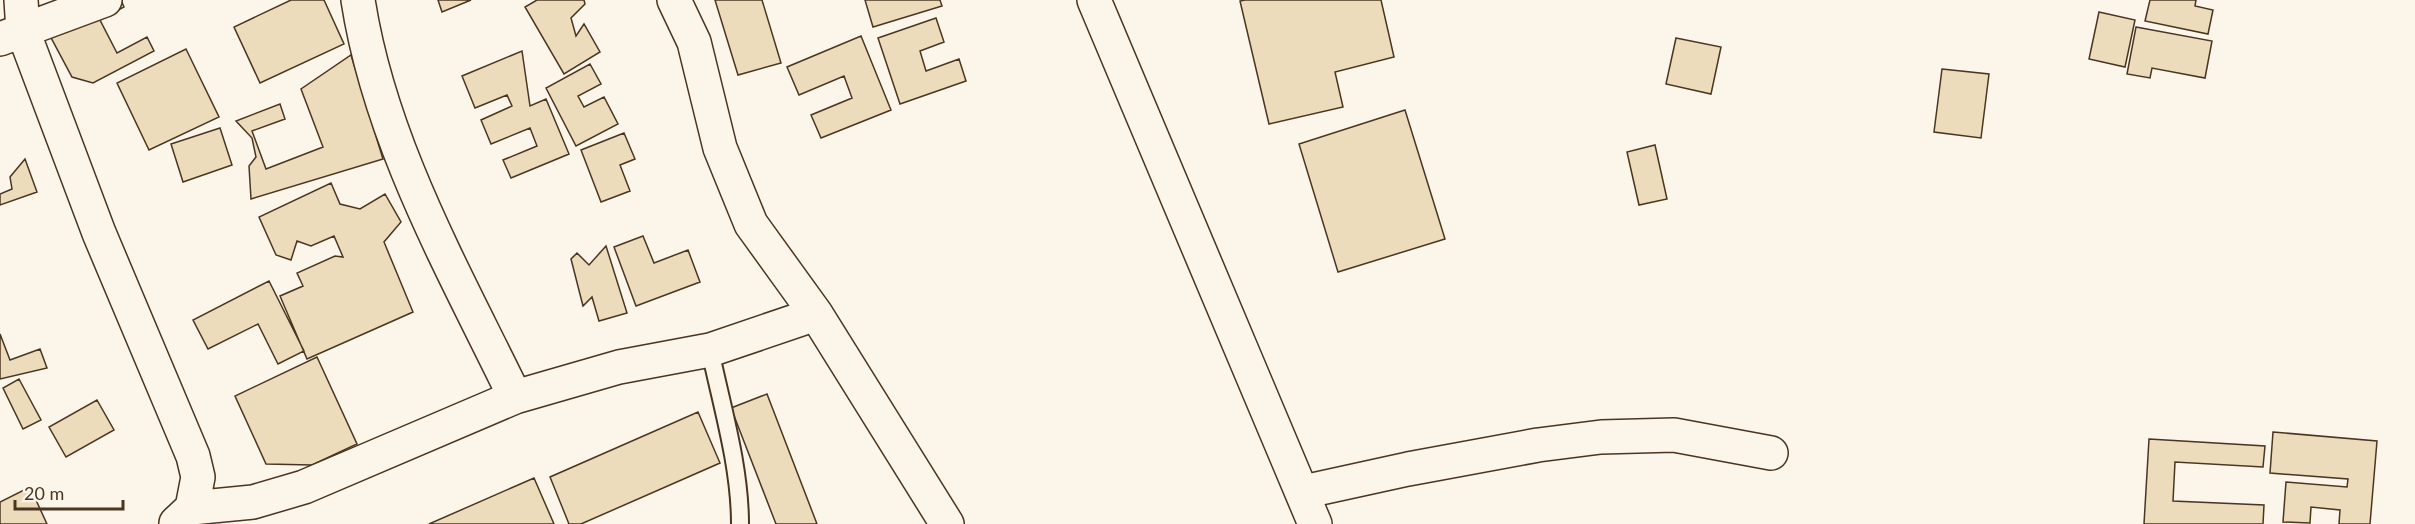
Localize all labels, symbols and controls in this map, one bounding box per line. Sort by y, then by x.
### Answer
scale bar [15,473,123,511]
text: 20 m [24,482,64,504]

